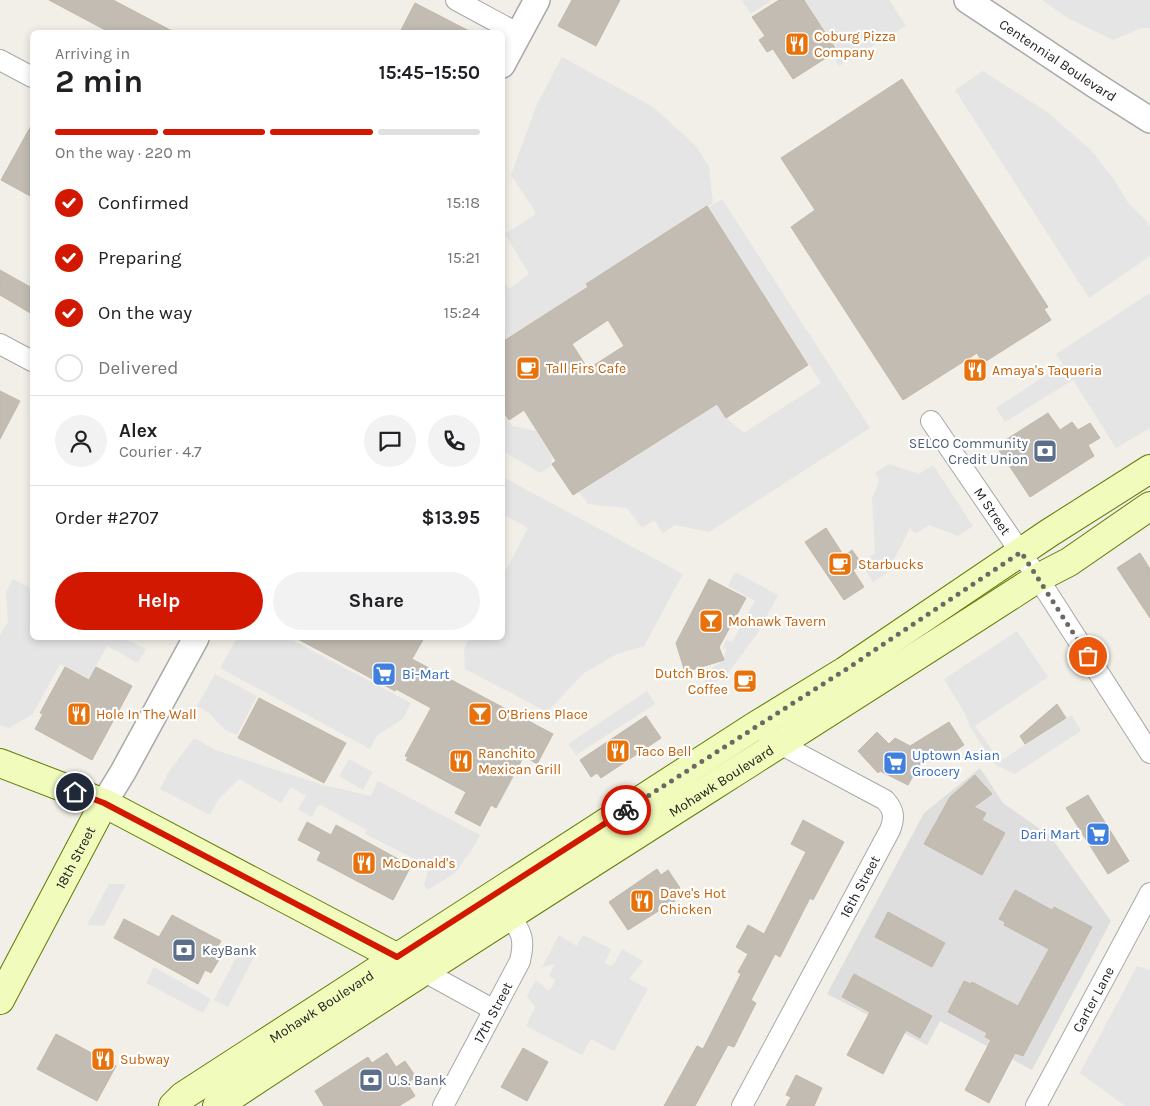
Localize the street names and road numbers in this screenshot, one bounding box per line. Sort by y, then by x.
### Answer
street label: Centennial Boulevard [996,16,1119,105]
street label: M Street [970,484,1014,538]
street label: Mohawk Boulevard [666,742,777,821]
street label: 18th Street [52,823,99,892]
street label: 16th Street [837,853,884,921]
street label: Carter Lane [1069,964,1118,1035]
street label: Mohawk Boulevard [266,967,377,1047]
street label: 17th Street [470,979,516,1046]

